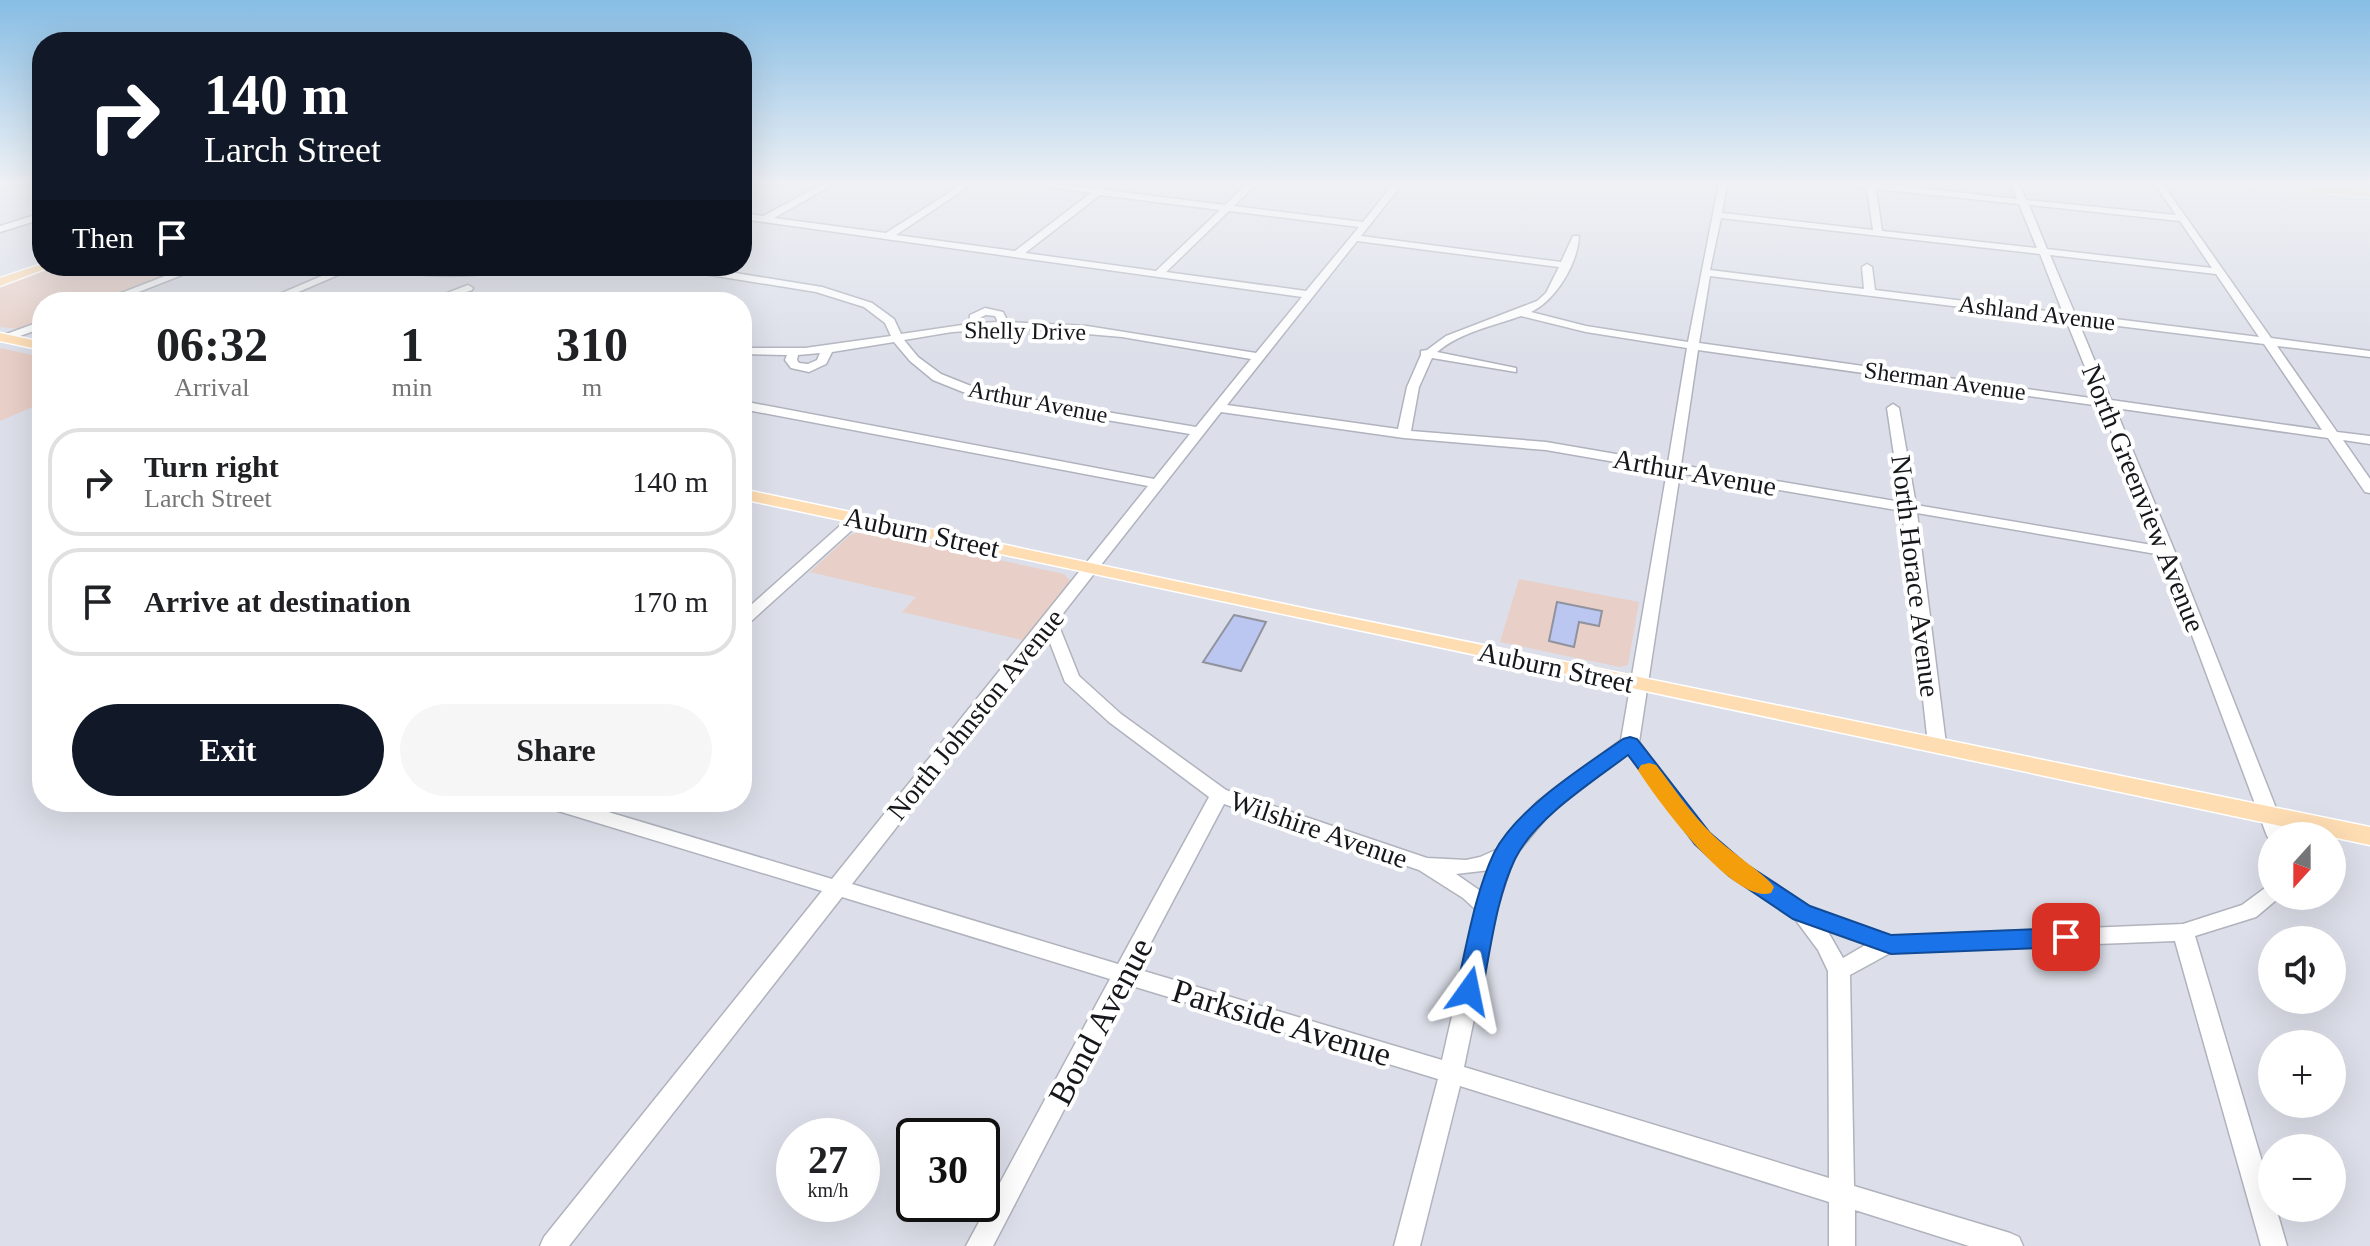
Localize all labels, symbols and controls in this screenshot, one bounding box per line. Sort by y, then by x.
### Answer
icon: right [72,64,176,168]
text: 140 m [204,64,349,126]
text: Larch Street [204,130,381,170]
icon: arrive [150,216,194,260]
text: Then [72,221,134,254]
street label: Ashland Avenue [1957,290,2117,336]
street label: Shelly Drive [964,317,1086,345]
text: 06:32 [156,318,268,371]
text: 1 [400,318,424,371]
text: 310 [556,318,628,371]
street label: Sherman Avenue [1863,357,2027,405]
street label: North Greenview Avenue [2076,360,2211,636]
text: Arrival [174,373,249,402]
text: min [392,373,432,402]
text: m [582,373,602,402]
street label: Arthur Avenue [966,376,1110,428]
street label: Arthur Avenue [1611,443,1779,502]
text: Turn right [144,450,279,483]
street label: North Horace Avenue [1885,453,1946,699]
icon: right [76,460,120,504]
text: 140 m [632,465,708,498]
text: Larch Street [144,484,272,513]
street label: Auburn Street [841,501,1003,564]
icon: arrive [76,580,120,624]
text: Arrive at destination [144,585,411,618]
text: 170 m [632,585,708,618]
street label: North Johnston Avenue [881,603,1070,826]
street label: Auburn Street [1475,636,1637,699]
button: Exit [72,704,384,796]
button: Share [400,704,712,796]
street label: Wilshire Avenue [1226,785,1412,874]
north arrow [2258,822,2346,910]
map controls [2258,822,2346,1222]
pin [2032,903,2100,971]
icon: arrive [2044,915,2088,959]
button: sound [2258,926,2346,1014]
street label: Bond Avenue [1041,932,1160,1111]
position arrow [1427,949,1511,1033]
street label: Parkside Avenue [1168,972,1396,1073]
button: + [2258,1030,2346,1118]
speed limit sign: 30 [896,1118,1000,1222]
button: − [2258,1134,2346,1222]
text: 27 [808,1137,848,1182]
text: km/h [807,1179,849,1201]

